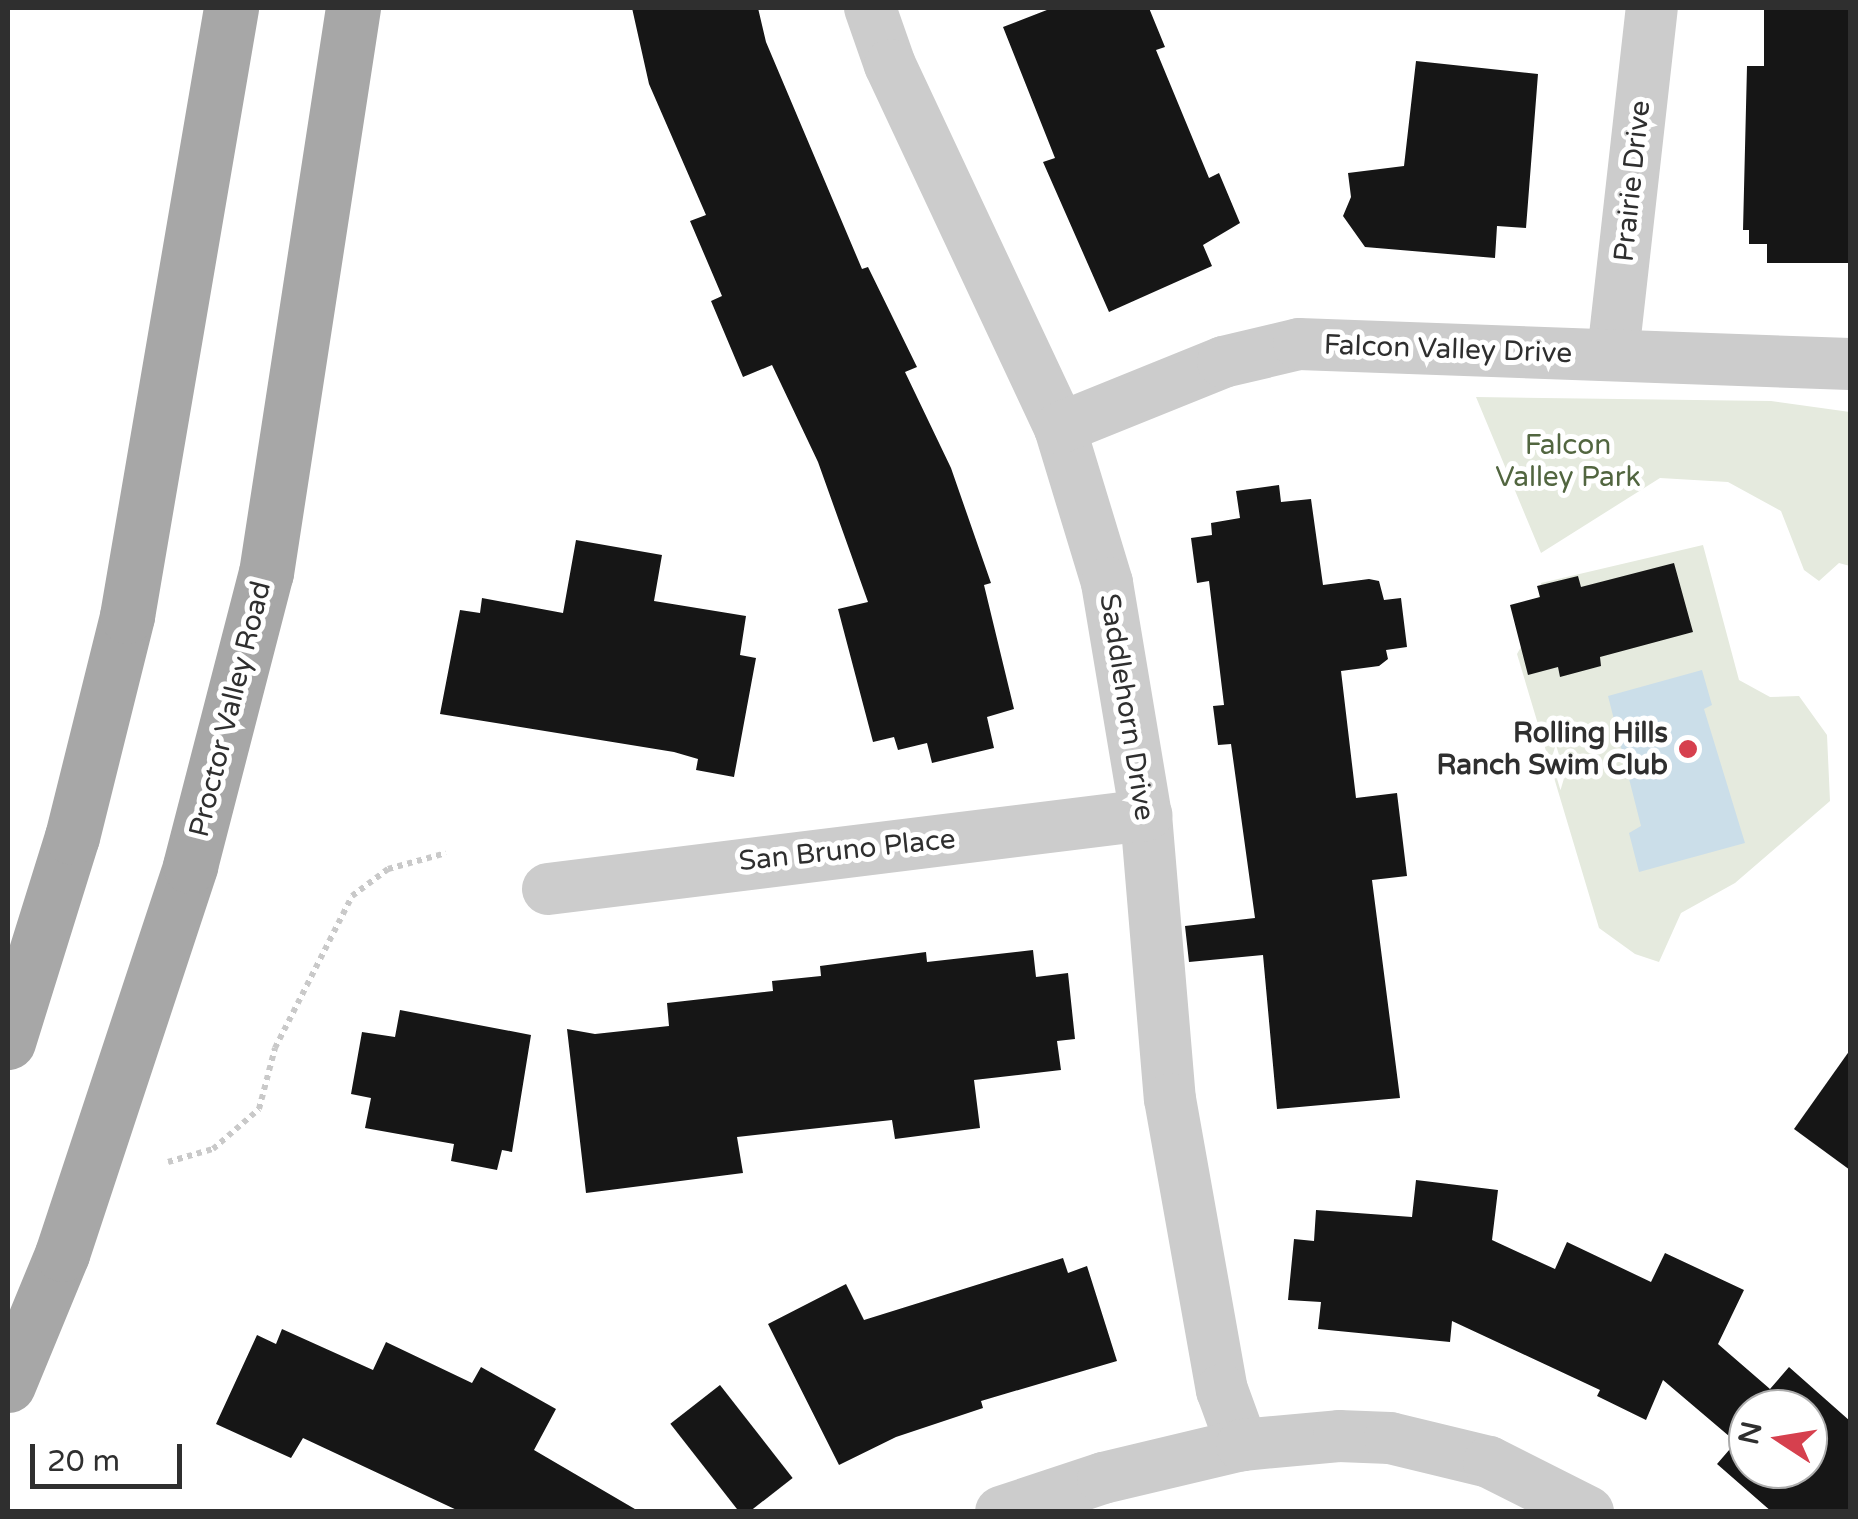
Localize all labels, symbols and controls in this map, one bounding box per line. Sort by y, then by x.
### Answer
street label: Prairie Drive [1607,99,1657,263]
street label: Falcon Valley Drive [1323,328,1573,370]
park label: Falcon Valley Park [1495,428,1641,494]
street label: Proctor Valley Road [182,578,278,840]
street label: Saddlehorn Drive [1092,591,1162,823]
place label: Rolling Hills Ranch Swim Club [1436,716,1668,782]
marker: Rolling Hills Ranch Swim Club [1677,738,1699,760]
street label: San Bruno Place [737,822,957,878]
north arrow [1728,1389,1828,1489]
text: N [1732,1419,1770,1448]
scale bar [35,1424,188,1486]
text: 20 m [47,1443,120,1480]

